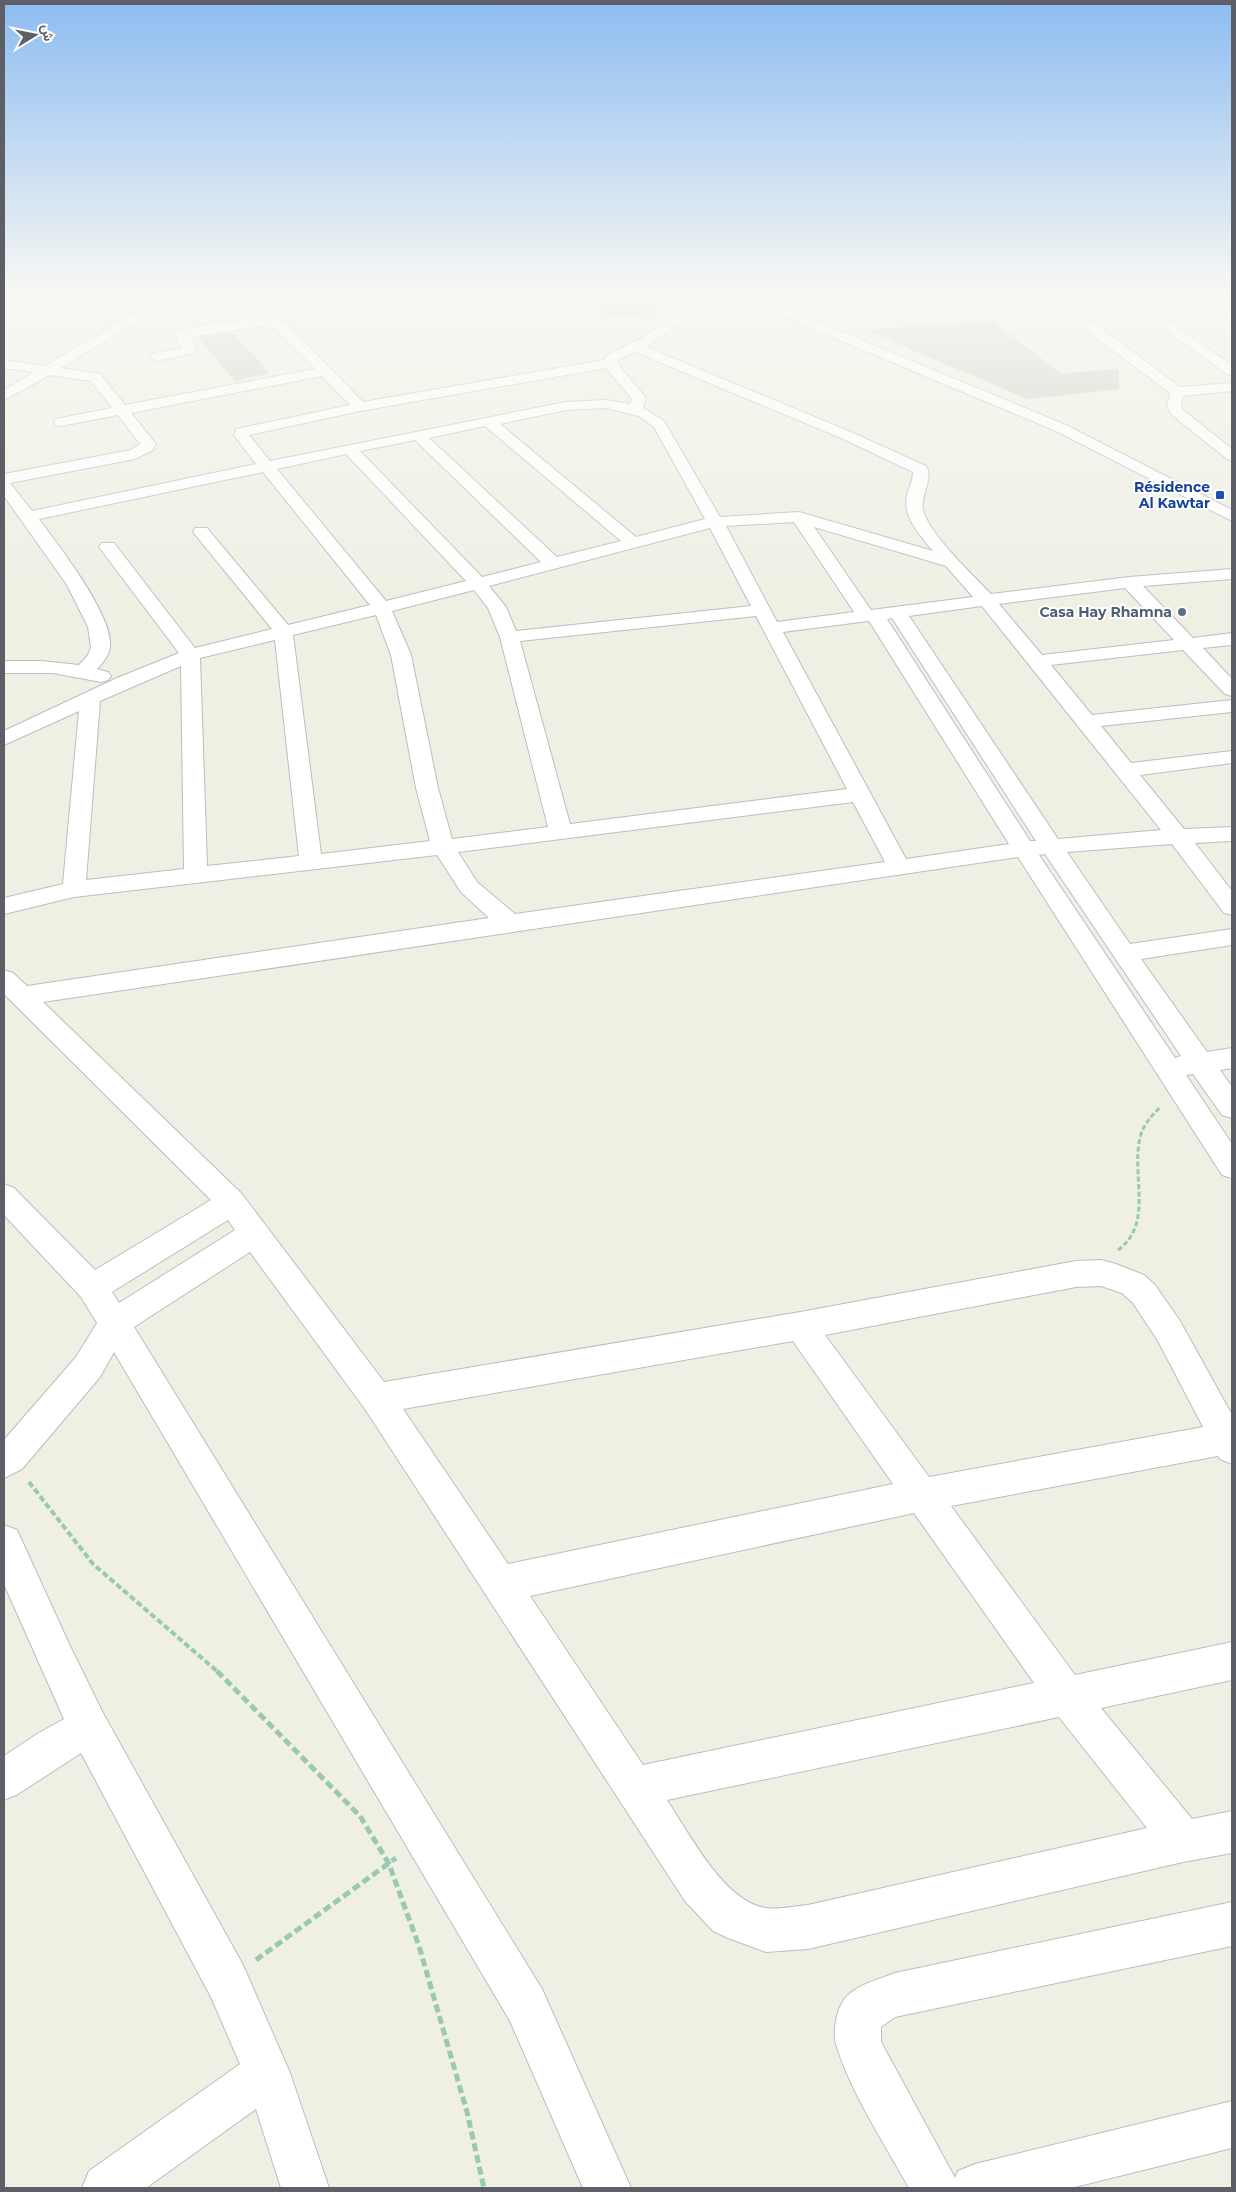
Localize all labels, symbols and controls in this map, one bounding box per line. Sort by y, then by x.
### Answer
north arrow [10,10,60,60]
text: ش [37,23,58,43]
place label: Résidence Al Kawtar [1134,478,1210,512]
marker: Résidence Al Kawtar [1214,489,1226,501]
place label: Casa Hay Rhamna [1039,603,1172,621]
marker: Casa Hay Rhamna [1176,606,1188,618]

